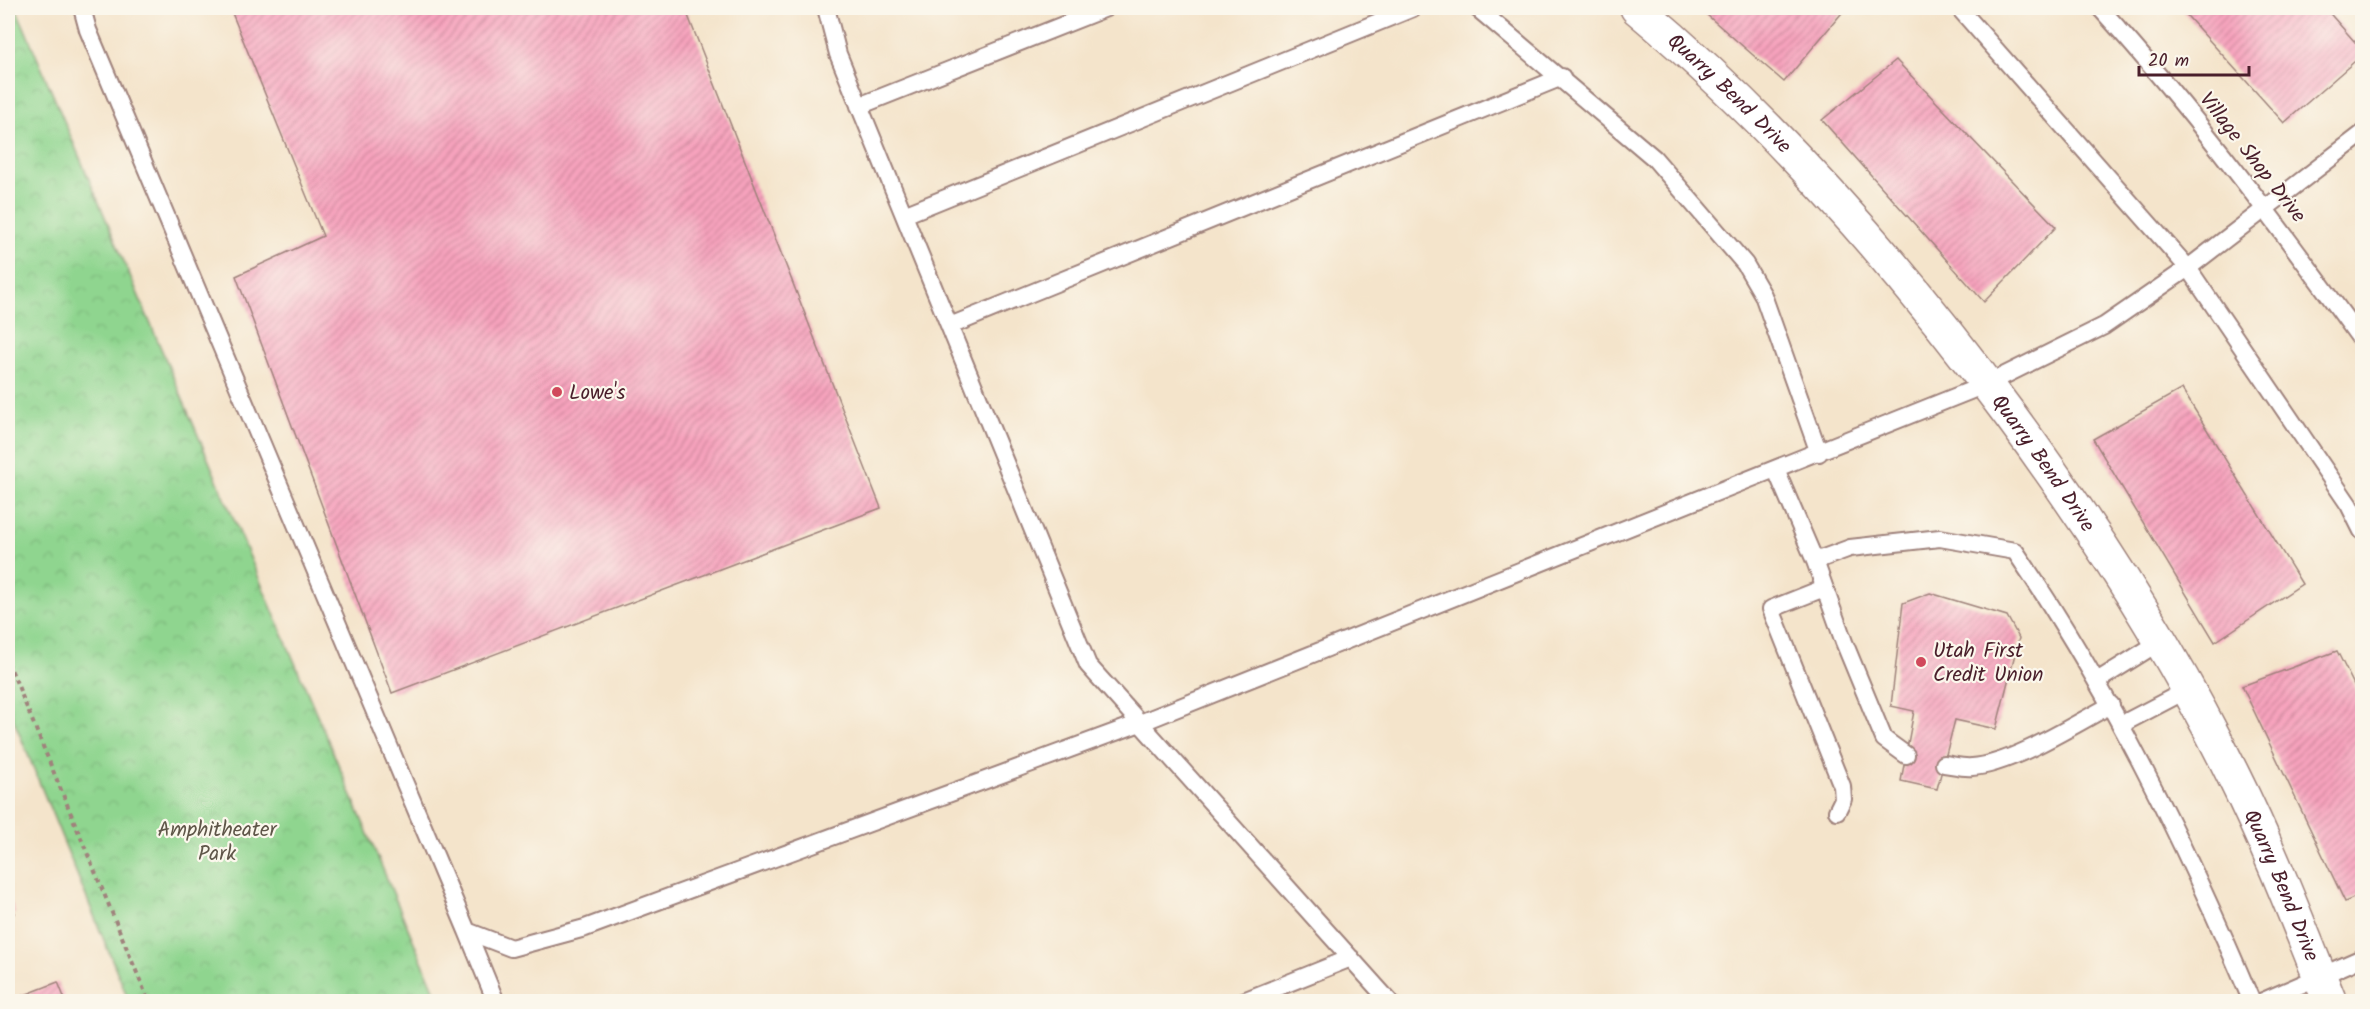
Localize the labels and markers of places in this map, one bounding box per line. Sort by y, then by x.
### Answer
place label: Lowe's [569,377,626,410]
marker: Lowe's [550,385,564,399]
place label: Utah First Credit Union [1933,635,2043,692]
marker: Utah First Credit Union [1914,655,1928,669]

